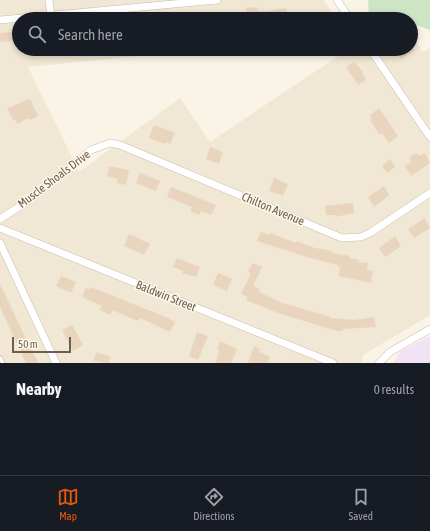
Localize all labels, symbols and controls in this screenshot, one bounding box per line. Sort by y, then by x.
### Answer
search box [12,12,418,56]
icon: search [26,23,48,45]
text: Search here [58,26,123,43]
street label: Muscle Shoals Drive [15,147,93,211]
street label: Chilton Avenue [240,190,306,228]
street label: Baldwin Street [134,278,199,315]
scale bar [12,335,71,354]
text: 50 m [18,338,38,350]
text: Nearby [16,379,62,399]
text: 0 results [374,382,414,397]
tab: Map [57,486,79,522]
tab: Directions [193,486,234,522]
tab: Saved [349,486,373,522]

